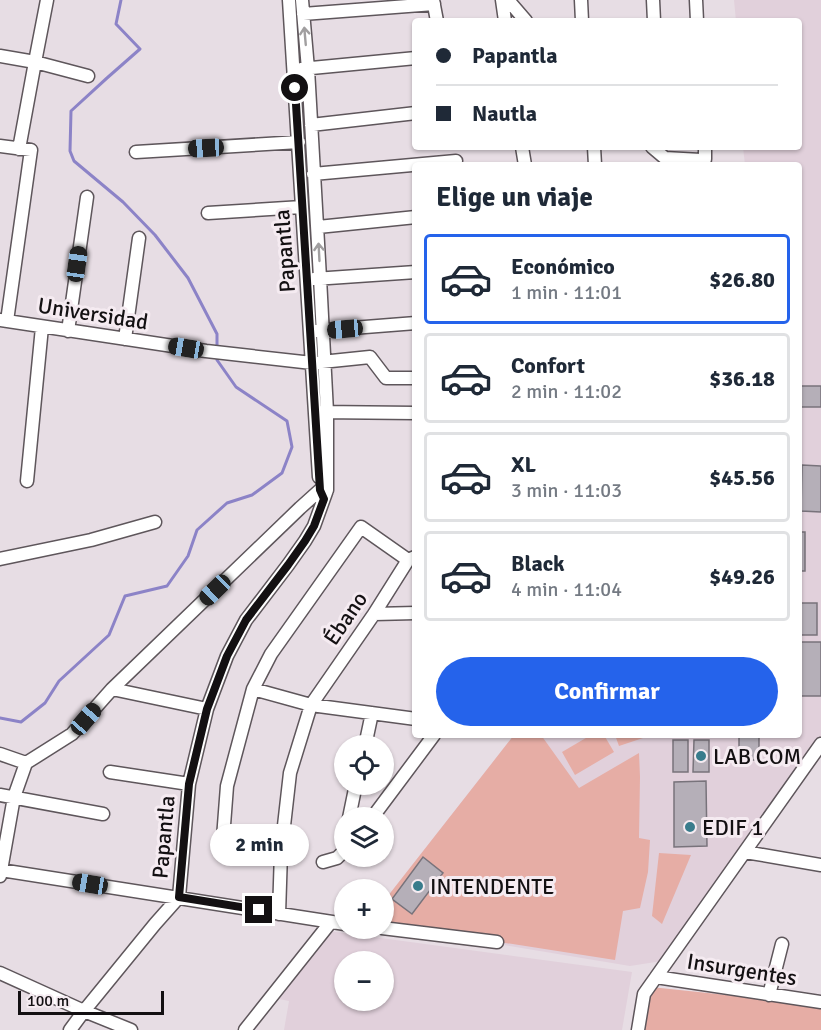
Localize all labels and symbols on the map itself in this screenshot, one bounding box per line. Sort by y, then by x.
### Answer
one-way arrow [299,27,310,47]
route start [281,74,308,101]
car [188,138,224,158]
street label: Papantla [268,208,301,293]
one-way arrow [313,242,324,262]
car [66,245,88,283]
street label: Universidad [36,291,150,336]
car [326,318,364,340]
car [167,336,205,360]
car [196,571,234,609]
street label: Ébano [318,586,373,650]
car [67,700,105,738]
place label: LAB COM [713,743,801,770]
marker: LAB COM [694,749,708,763]
street label: Papantla [146,794,181,880]
place label: EDIF 1 [702,814,763,841]
marker: EDIF 1 [683,820,697,834]
callout: 2 min [210,823,308,865]
car [71,872,109,896]
place label: INTENDENTE [430,873,555,900]
marker: INTENDENTE [411,879,425,893]
route end [245,896,272,923]
street label: Insurgentes [685,947,799,991]
scale bar [18,988,164,1016]

